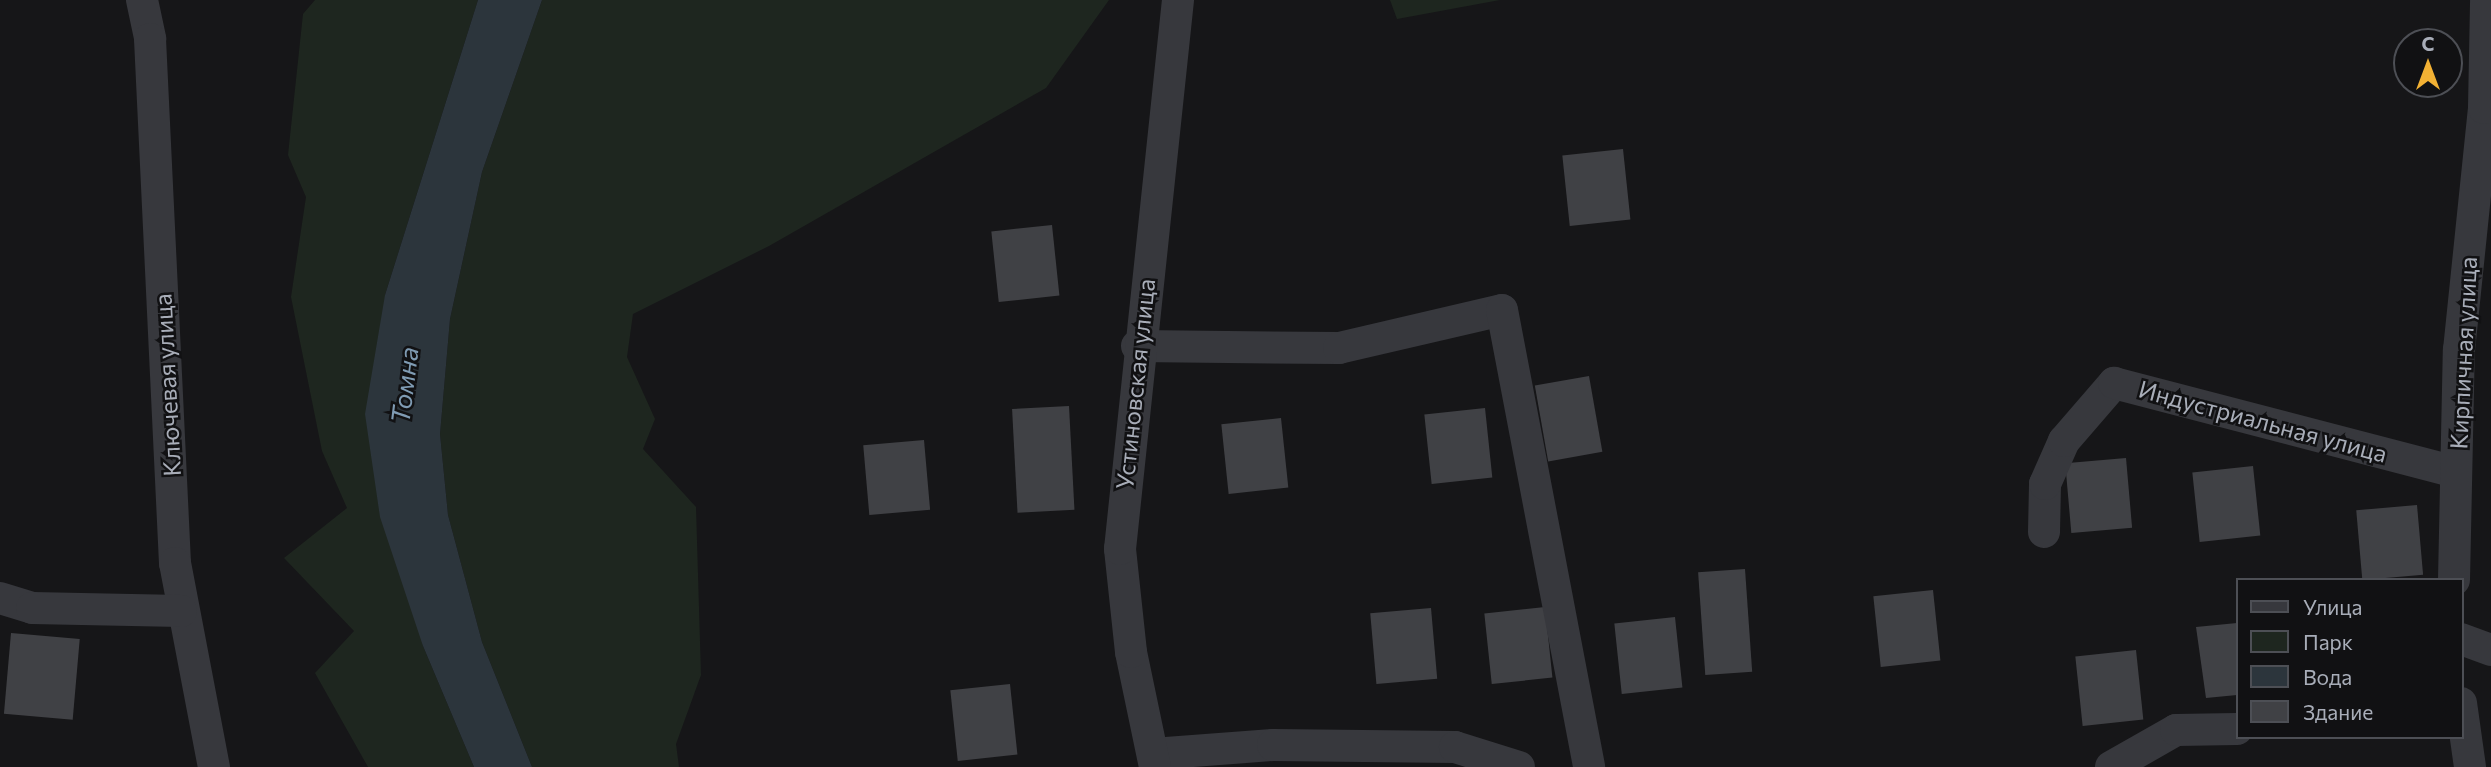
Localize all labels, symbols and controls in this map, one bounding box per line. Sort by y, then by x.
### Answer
north arrow [2393,28,2463,98]
text: С [2422,32,2435,55]
street label: Кирпичная улица [2444,256,2482,450]
street label: Устиновская улица [1110,277,1160,491]
street label: Ключевая улица [148,293,186,477]
water label: Томна [384,345,424,425]
street label: Индустриальная улица [2136,374,2390,468]
legend [2236,578,2463,739]
text: Улица [2303,594,2362,619]
text: Парк [2303,629,2353,654]
text: Вода [2303,664,2352,689]
text: Здание [2303,699,2373,724]

